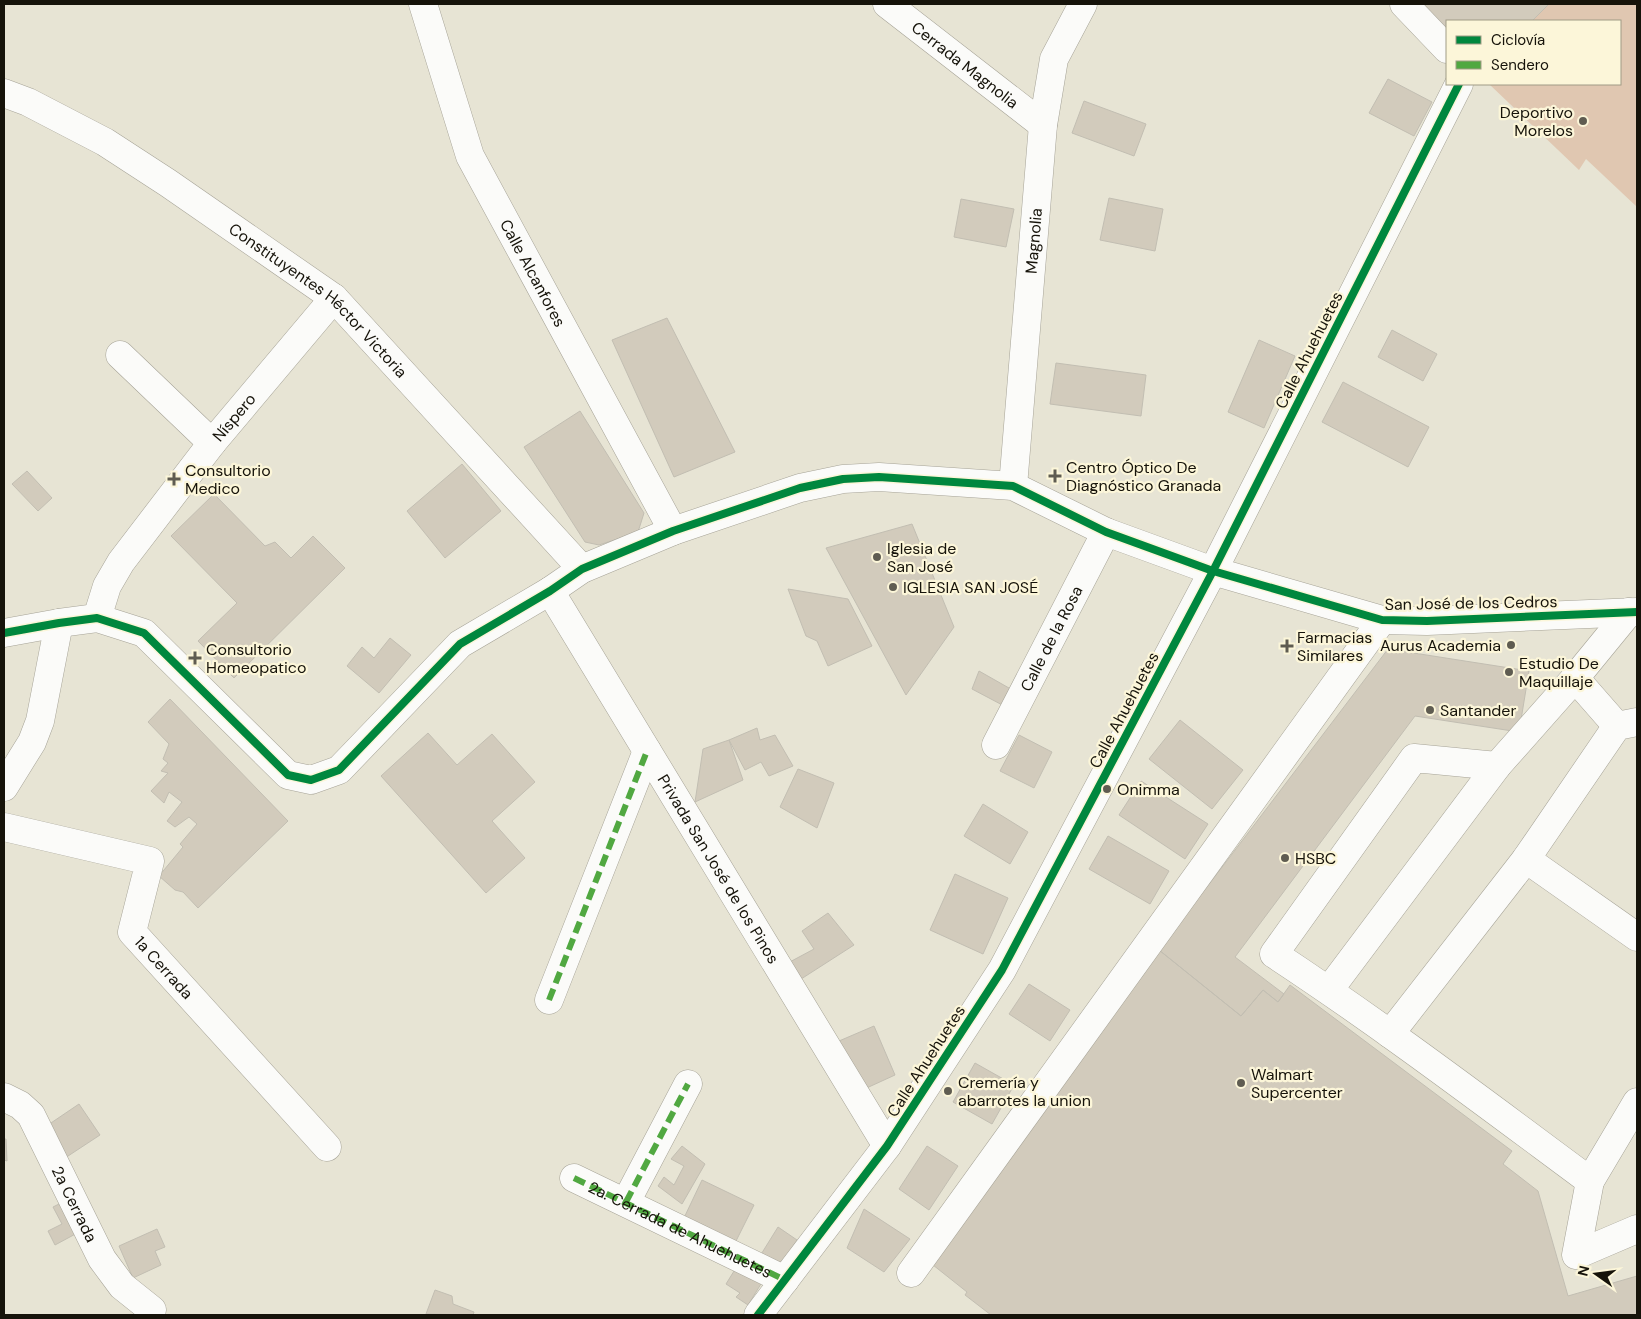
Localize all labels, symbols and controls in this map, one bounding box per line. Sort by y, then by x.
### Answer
street label: Cerrada Magnolia [907,17,1023,113]
legend [1446,20,1621,85]
text: Ciclovía [1491,30,1545,50]
text: Sendero [1491,55,1549,75]
place label: Deportivo Morelos [1500,102,1573,141]
marker: Deportivo Morelos [1577,115,1589,127]
street label: Magnolia [1020,207,1047,275]
street label: Calle Alcanfores [496,215,571,330]
street label: Constituyentes Héctor Victoria [225,218,412,382]
street label: Calle Ahuehuetes [1270,288,1348,412]
street label: Níspero [207,389,260,446]
place label: Centro Óptico De Diagnóstico Granada [1066,457,1221,496]
place label: Consultorio Medico [185,460,271,499]
marker: Centro Óptico De Diagnóstico Granada [1048,469,1062,483]
marker: Consultorio Medico [167,472,181,486]
place label: Iglesia de San José [887,538,956,577]
marker: Iglesia de San José [871,551,883,563]
place label: IGLESIA SAN JOSÉ [903,577,1038,598]
marker: IGLESIA SAN JOSÉ [887,581,899,593]
street label: Calle de la Rosa [1015,582,1087,695]
street label: San José de los Cedros [1384,591,1558,615]
place label: Farmacias Similares [1297,627,1372,666]
place label: Aurus Academia [1380,635,1501,656]
place label: Consultorio Homeopatico [206,639,306,678]
marker: Aurus Academia [1505,639,1517,651]
marker: Farmacias Similares [1281,640,1293,652]
street label: Calle Ahuehuetes [1084,648,1164,772]
marker: Consultorio Homeopatico [188,651,202,665]
place label: Estudio De Maquillaje [1519,653,1599,692]
marker: Estudio De Maquillaje [1503,666,1515,678]
place label: Santander [1440,700,1516,721]
marker: Santander [1424,704,1436,716]
street label: Privada San José de los Pinos [653,770,784,967]
place label: Onimma [1117,779,1180,800]
marker: Onimma [1101,783,1113,795]
place label: HSBC [1295,848,1336,869]
marker: HSBC [1279,852,1291,864]
street label: 1a Cerrada [130,932,198,1003]
street label: Calle Ahuehuetes [882,1001,970,1121]
place label: Walmart Supercenter [1251,1064,1343,1103]
place label: Cremería y abarrotes la union [958,1072,1091,1111]
marker: Walmart Supercenter [1235,1077,1247,1089]
marker: Cremería y abarrotes la union [942,1085,954,1097]
street label: 2a Cerrada [47,1163,102,1245]
street label: 2a. Cerrada de Ahuehuetes [585,1176,775,1283]
north arrow [1571,1249,1621,1299]
text: N [1573,1264,1593,1278]

